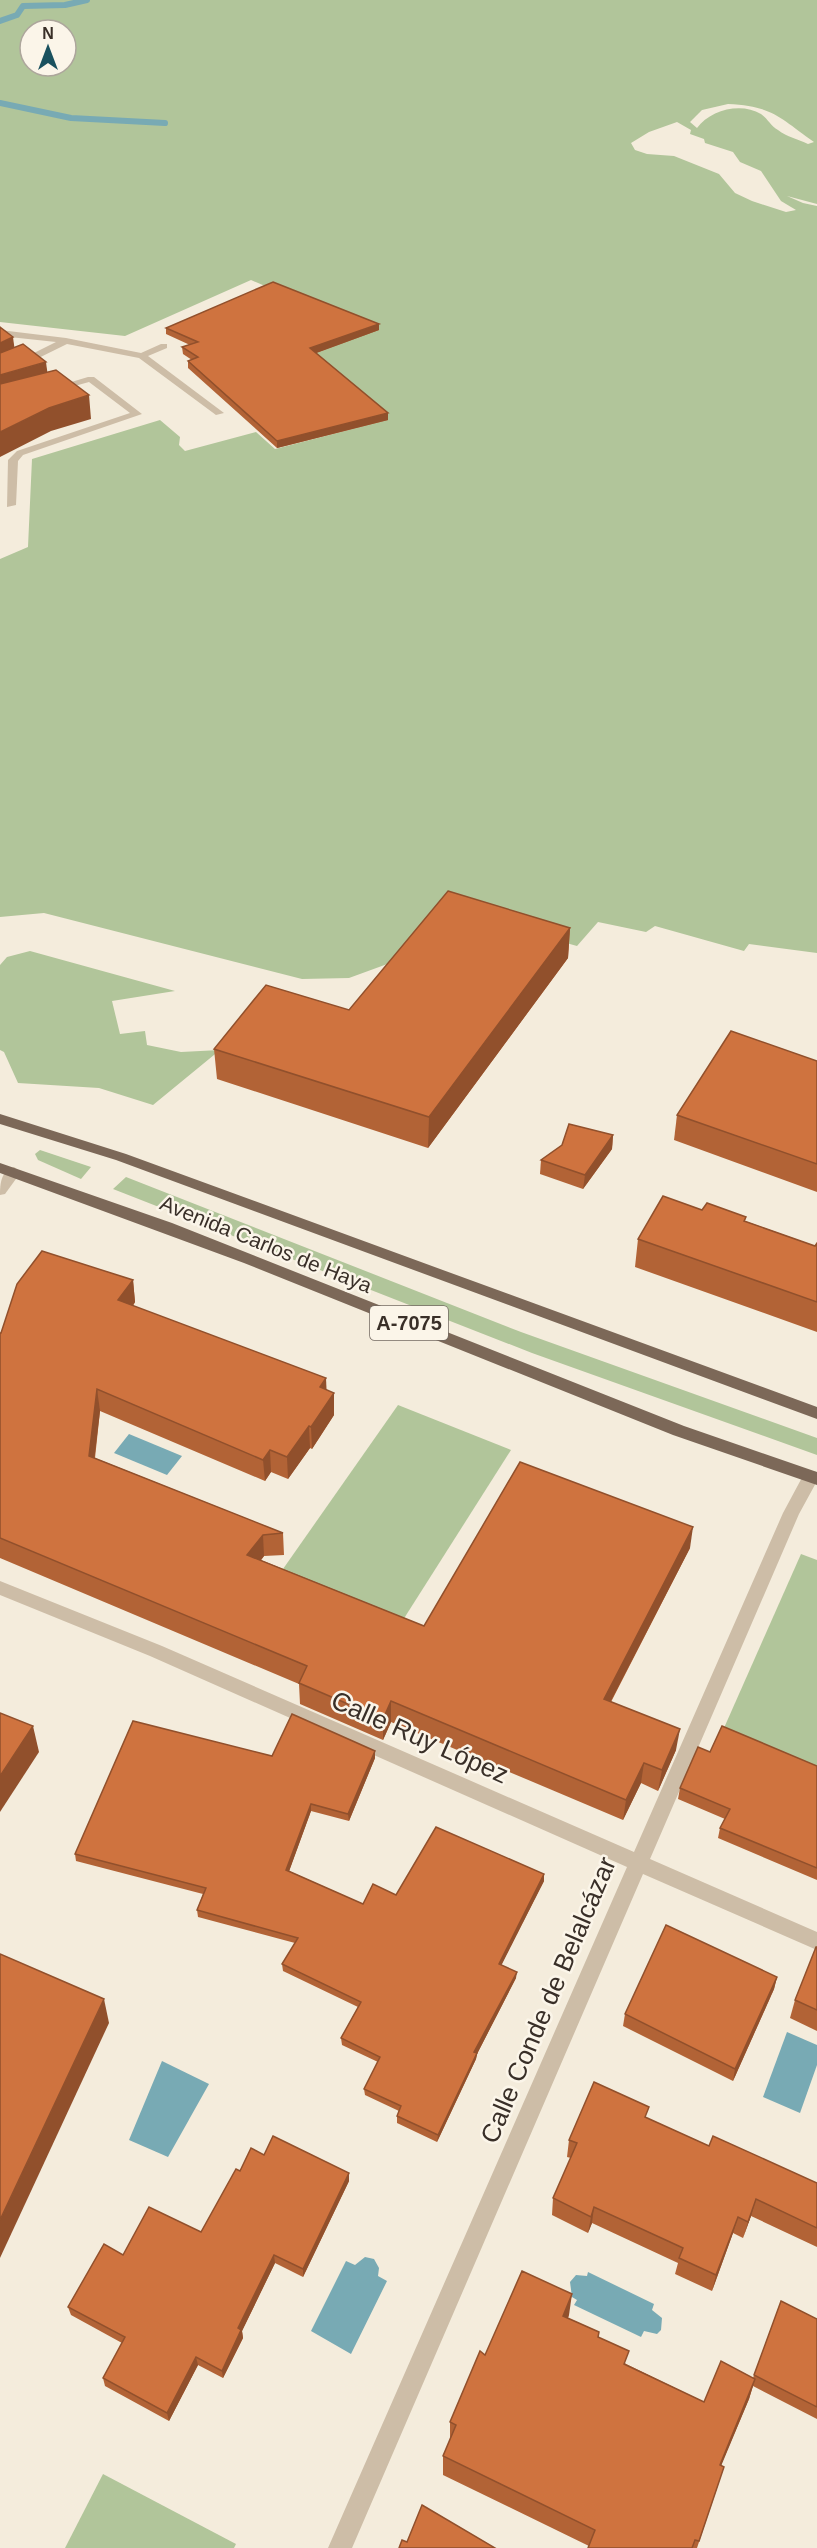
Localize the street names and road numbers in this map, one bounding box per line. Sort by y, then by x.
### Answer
street label: Avenida Carlos de Haya [157,1191,375,1297]
road number: A-7075 [370,1306,448,1340]
street label: Calle Ruy López [327,1684,513,1790]
street label: Calle Conde de Belalcázar [474,1852,622,2148]

